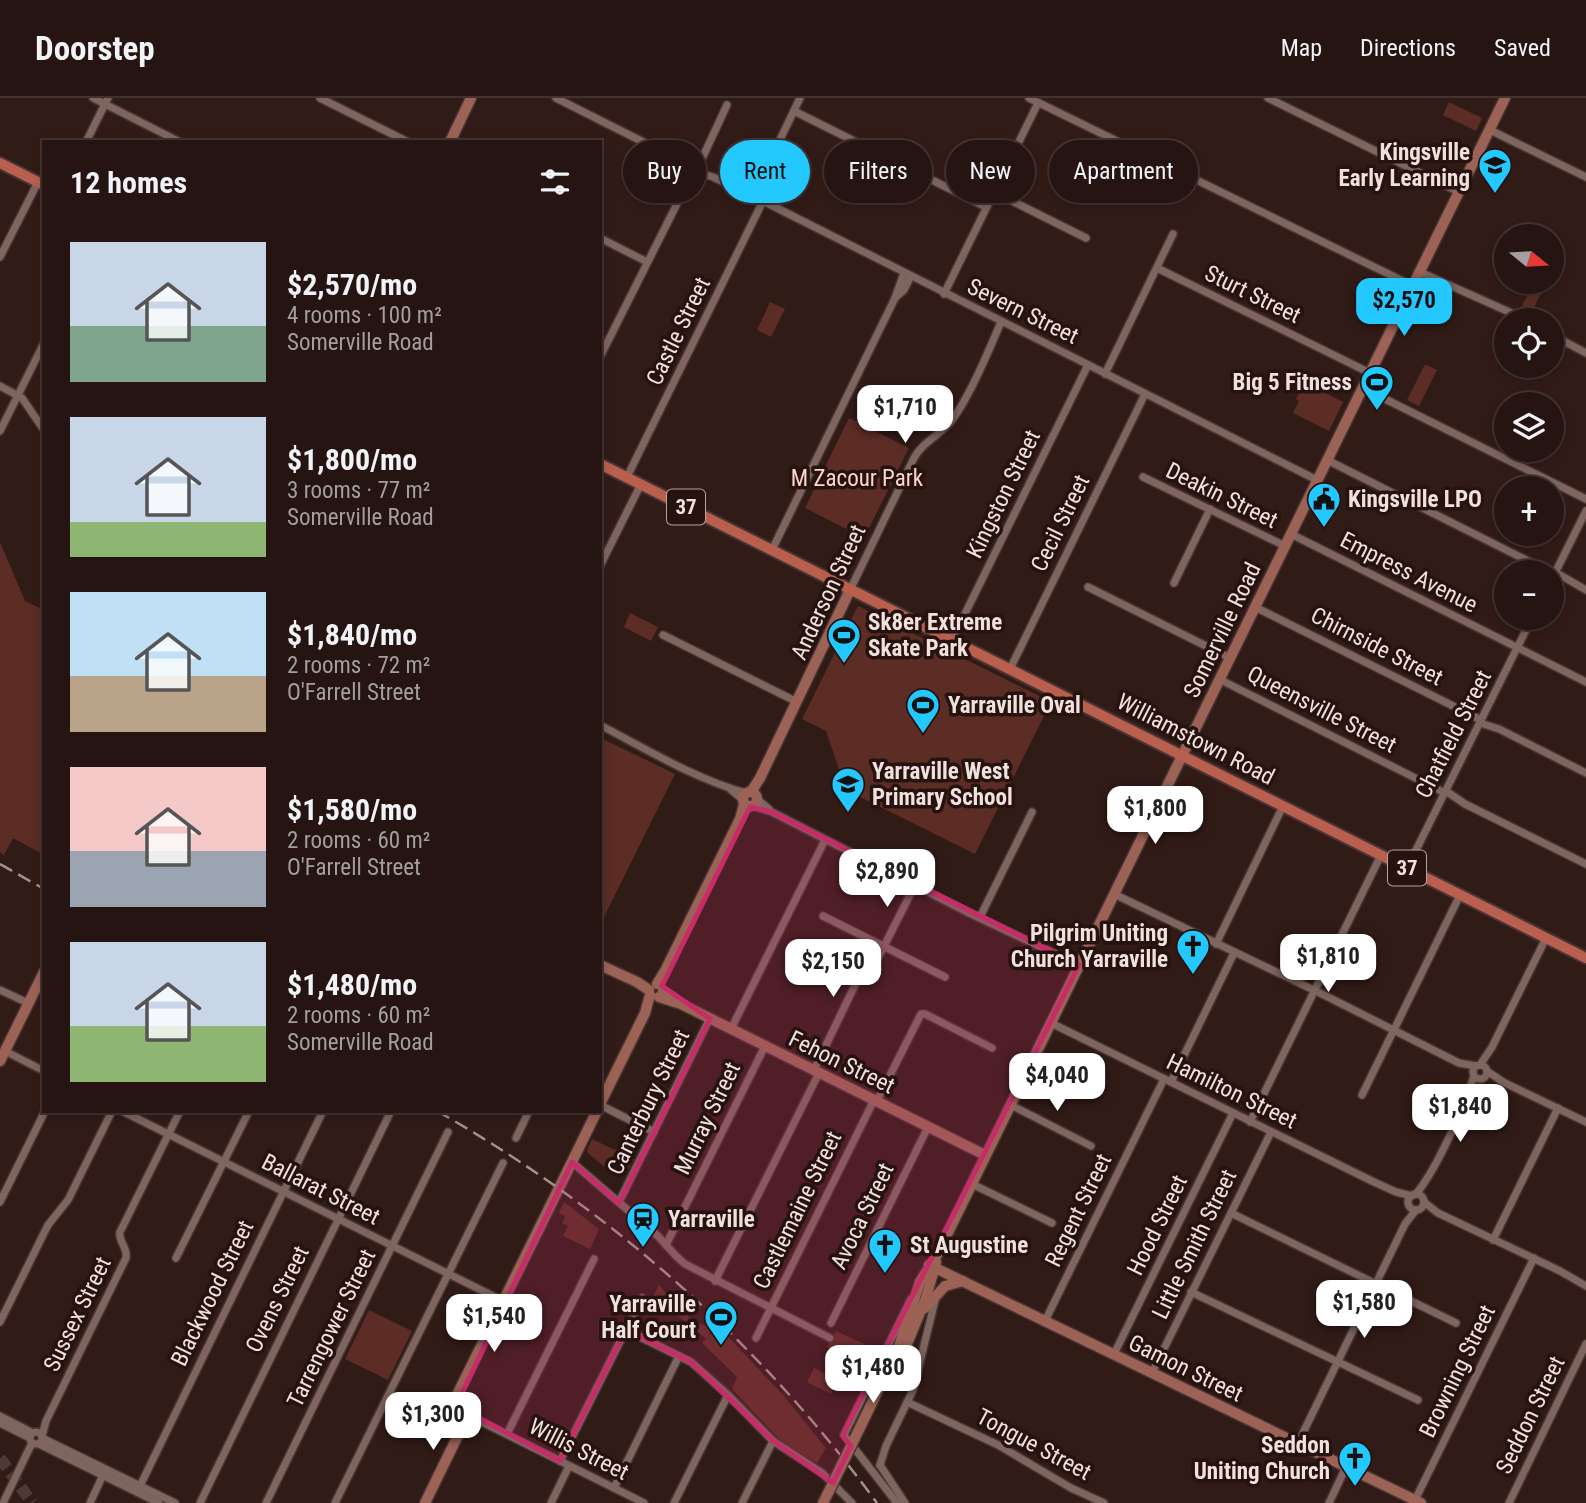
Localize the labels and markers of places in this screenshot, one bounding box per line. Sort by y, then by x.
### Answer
place label: Kingsville Early Learning [1338,139,1470,192]
school or university icon: Kingsville Early Learning [1476,146,1514,195]
pin: $2,570 [1347,278,1461,338]
sports icon: Big 5 Fitness [1358,363,1396,412]
place label: Big 5 Fitness [1232,369,1352,396]
pin: $1,710 [848,386,962,445]
public building icon: Kingsville LPO [1305,480,1343,529]
place label: Kingsville LPO [1348,486,1482,513]
place label: Sk8er Extreme Skate Park [868,609,1002,662]
sports icon: Sk8er Extreme Skate Park [825,616,863,665]
sports icon: Yarraville Oval [904,686,942,735]
place label: Yarraville Oval [948,692,1081,719]
place label: Yarraville West Primary School [872,758,1013,811]
school or university icon: Yarraville West Primary School [829,765,867,814]
pin: $1,800 [1098,786,1212,846]
pin: $2,890 [830,850,944,909]
place label: Pilgrim Uniting Church Yarraville [1011,920,1168,973]
church icon: Pilgrim Uniting Church Yarraville [1174,927,1212,976]
pin: $1,810 [1271,934,1385,994]
pin: $2,150 [776,940,890,999]
pin: $4,040 [1000,1054,1114,1113]
pin: $1,840 [1403,1084,1517,1144]
station icon: Yarraville [624,1200,662,1249]
place label: Yarraville [668,1206,755,1233]
church icon: St Augustine [866,1226,904,1275]
place label: St Augustine [910,1232,1028,1259]
pin: $1,580 [1307,1280,1421,1340]
place label: Yarraville Half Court [601,1291,696,1344]
pin: $1,540 [437,1294,551,1354]
sports icon: Yarraville Half Court [702,1298,740,1347]
pin: $1,480 [816,1346,930,1405]
pin: $1,300 [376,1392,490,1452]
place label: Seddon Uniting Church [1194,1432,1330,1485]
church icon: Seddon Uniting Church [1336,1439,1374,1488]

